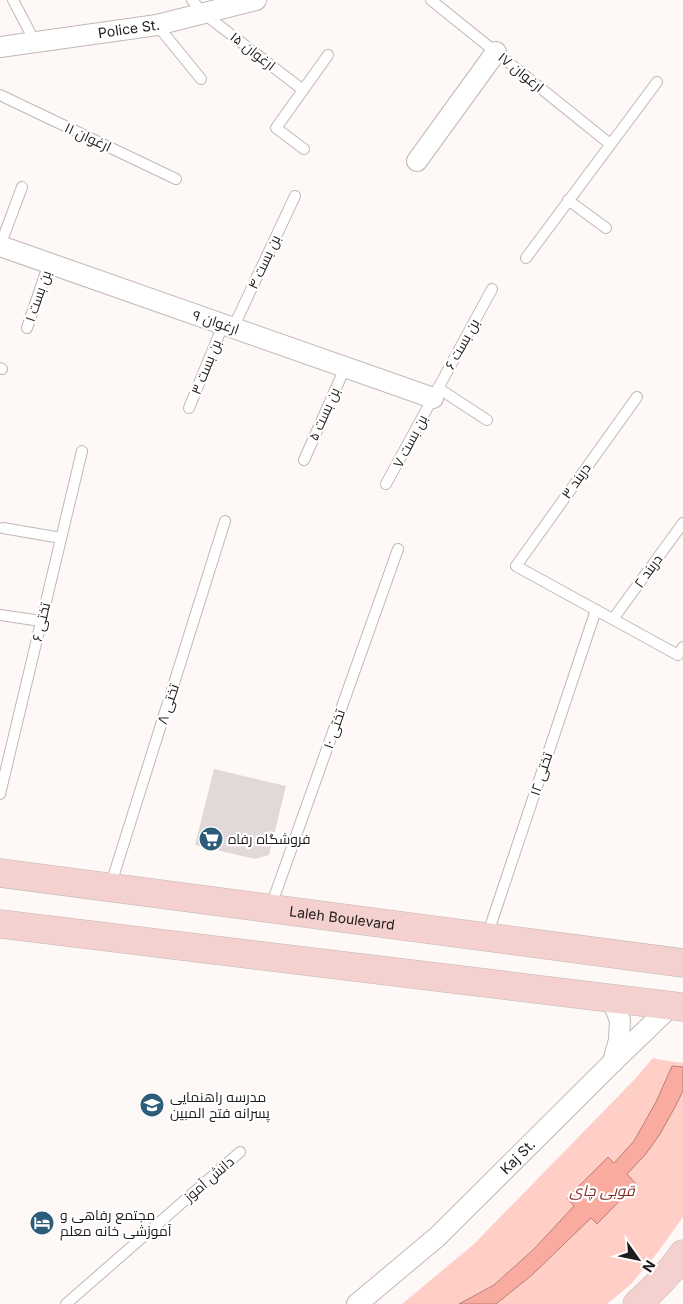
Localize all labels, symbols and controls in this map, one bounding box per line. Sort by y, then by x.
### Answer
street label: Police St. [97,16,161,41]
street label: ارغوان ۱۵ [227,28,279,74]
street label: ارغوان ۱۷ [495,48,548,95]
street label: ارغوان ۱۱ [62,118,114,155]
street label: بن بست ۴ [244,232,283,292]
street label: بن بست ۱ [21,268,54,324]
street label: ارغوان ۹ [191,306,242,337]
street label: بن بست ۶ [441,315,482,372]
street label: بن بست ۳ [187,337,224,397]
street label: بن بست ۵ [304,385,343,443]
street label: بن بست ۷ [389,411,431,470]
street label: دربند ۳ [557,460,594,502]
street label: دربند ۲ [630,551,665,591]
street label: تختی ۶ [28,601,53,643]
street label: تختی ۸ [153,681,182,726]
street label: تختی ۱۰ [319,707,348,751]
street label: تختی ۱۲ [526,750,556,798]
supermarket icon: فروشگاه رفاه [198,826,224,852]
place label: فروشگاه رفاه [228,830,311,847]
street label: Laleh Boulevard [288,902,396,933]
place label: مدرسه راهنمایی پسرانه فتح المبین [170,1088,270,1123]
school or university icon: مدرسه راهنمایی پسرانه فتح المبین [139,1092,165,1118]
street label: Kaj St. [496,1136,538,1177]
street label: دانش آموز [180,1152,237,1205]
water label: قوبی چای [569,1181,636,1201]
place label: مجتمع رفاهی و آموزشی خانه معلم [60,1206,172,1241]
hotel icon: مجتمع رفاهی و آموزشی خانه معلم [29,1210,55,1236]
north arrow [613,1234,663,1284]
text: N [639,1257,659,1275]

